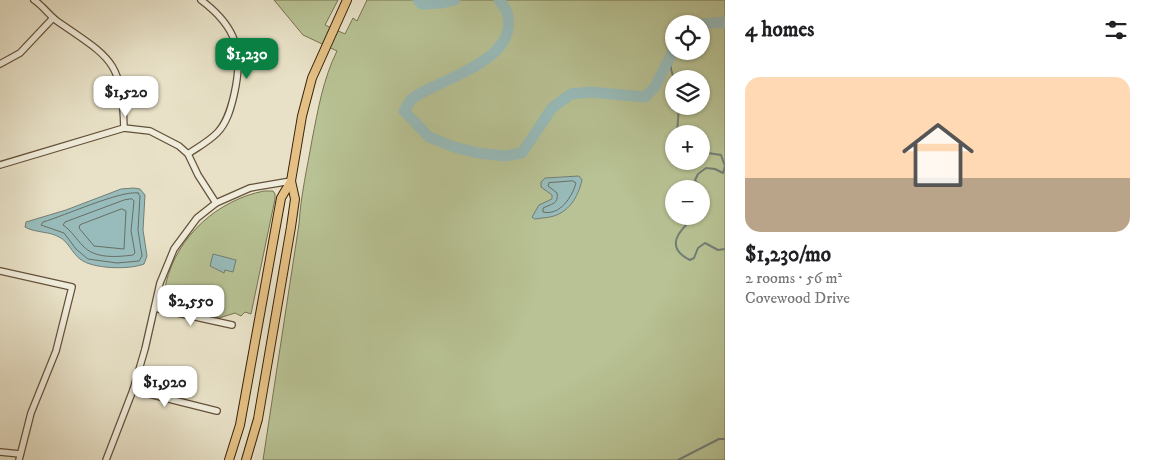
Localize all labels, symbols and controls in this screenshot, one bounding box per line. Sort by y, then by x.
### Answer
map controls [665,15,710,225]
button: locate [665,15,710,60]
icon: filters [1102,16,1130,44]
text: 4 homes [745,17,814,43]
pin: $1,230 [206,38,288,80]
text: $1,230 [226,44,268,64]
button: layers [665,70,710,115]
pin: $1,520 [85,76,167,118]
text: $1,520 [104,82,148,102]
icon: home [893,110,983,200]
button: + [665,125,710,170]
button: − [665,180,710,225]
text: $1,230/mo [745,242,831,268]
text: 2 rooms · 56 m² [745,268,842,288]
pin: $2,550 [150,284,232,327]
text: Covewood Drive [745,288,850,308]
text: $2,550 [168,291,214,311]
pin: $1,920 [124,366,206,408]
text: $1,920 [143,372,187,392]

